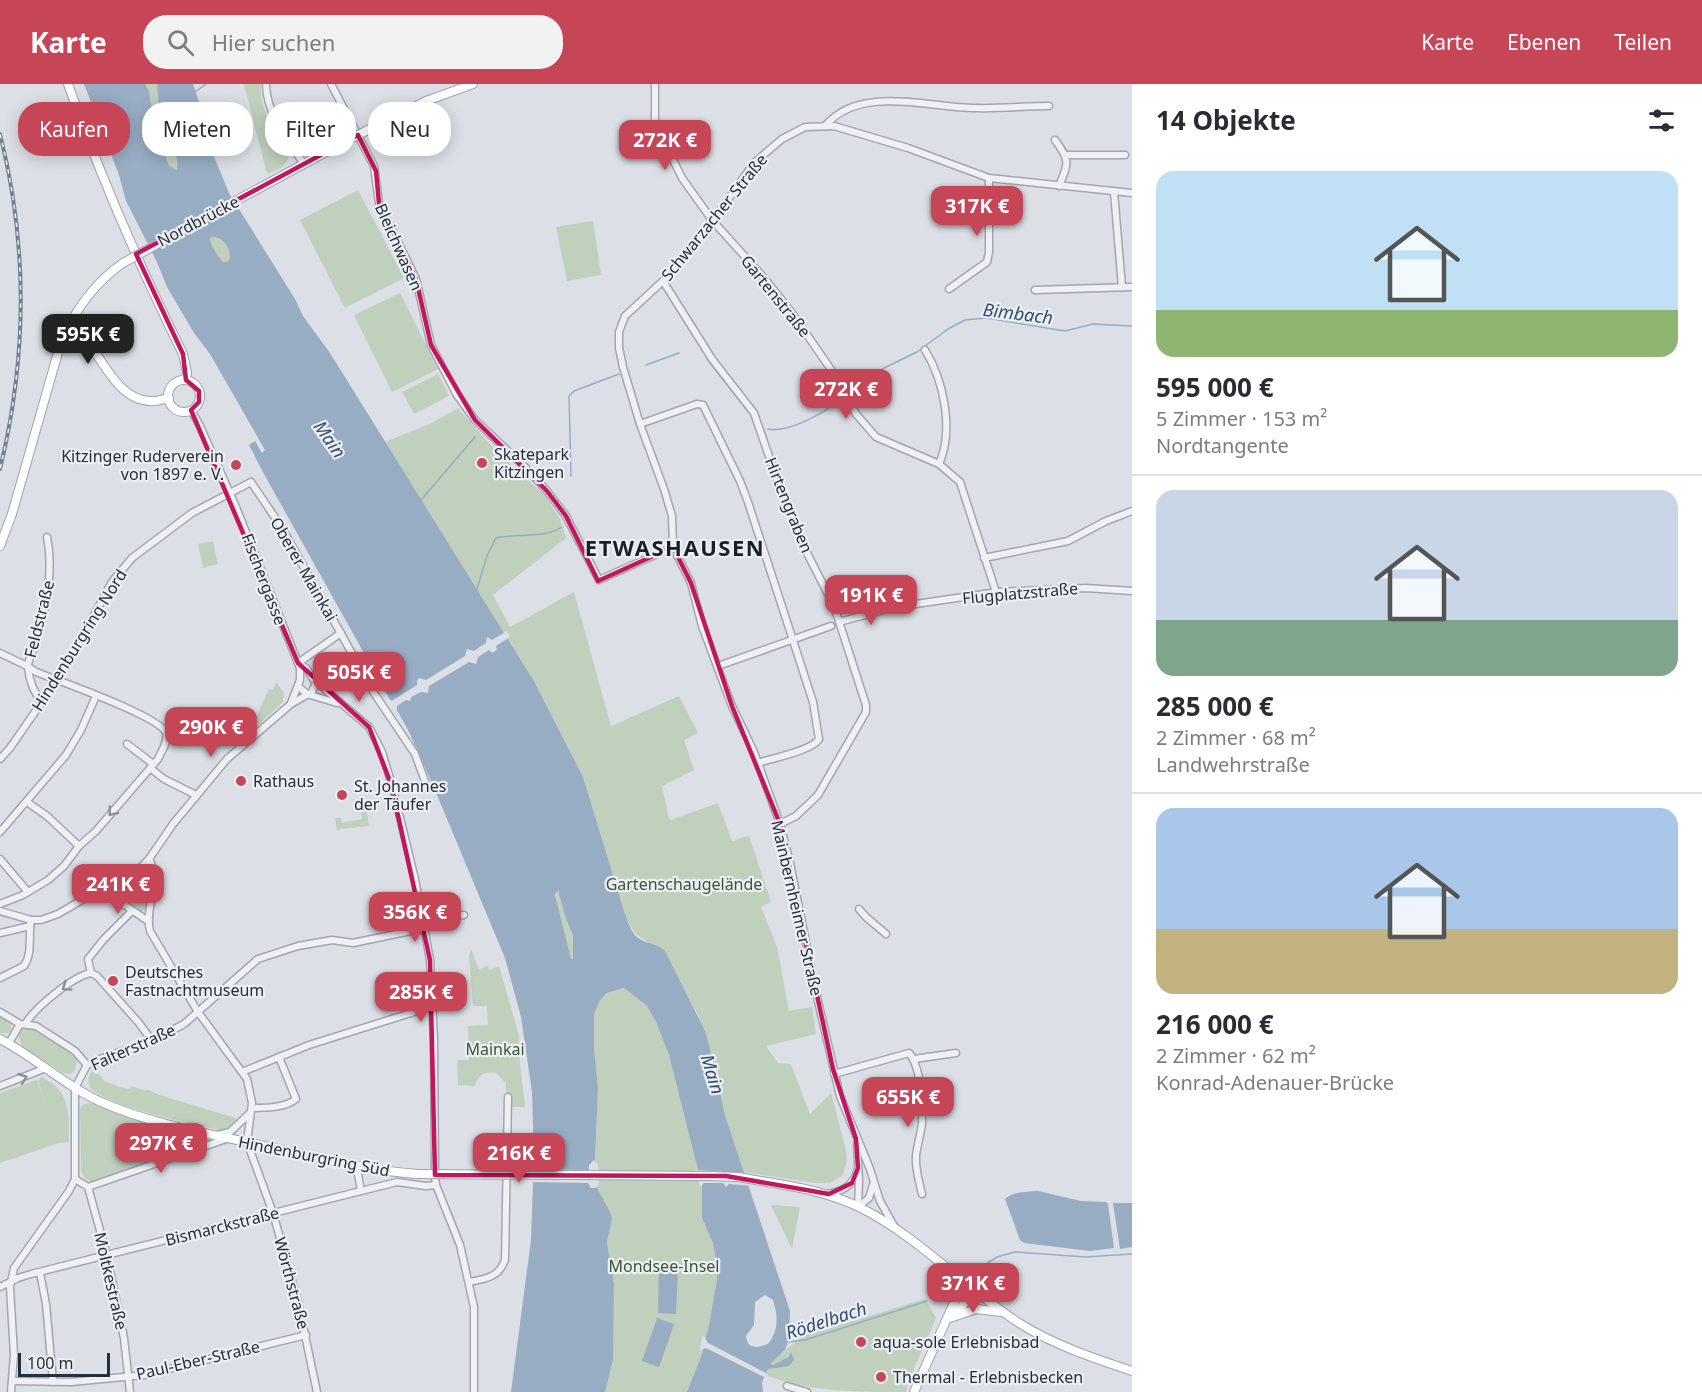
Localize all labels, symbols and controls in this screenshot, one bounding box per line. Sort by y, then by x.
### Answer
search box [143,15,563,69]
text: Karte [30,23,107,61]
icon: search [164,26,197,59]
text: Hier suchen [212,27,335,57]
text: Karte [1421,28,1474,56]
text: Ebenen [1507,28,1581,56]
text: Teilen [1614,28,1672,56]
chip: Kaufen [18,102,130,156]
chip: Mieten [142,102,253,156]
chip: Filter [265,102,356,156]
chip: Neu [368,102,451,156]
text: 14 Objekte [1156,102,1296,138]
icon: filters [1645,104,1678,137]
pin: 272K € [616,120,714,171]
text: 272K € [633,126,697,153]
street label: Schwarzacher Straße [656,149,772,285]
pin: 317K € [928,186,1026,237]
street label: Nordbrücke [153,190,243,252]
text: 317K € [945,192,1009,219]
street label: Bleichwasen [370,200,428,294]
icon: home [1363,210,1471,318]
street label: Gartenstraße [736,250,816,342]
water label: Bimbach [982,297,1054,329]
pin: 595K € [39,314,137,365]
text: 595K € [56,320,120,347]
pin: 272K € [797,369,895,420]
text: 595 000 € [1156,369,1274,405]
text: 272K € [814,375,878,402]
text: 5 Zimmer · 153 m² [1156,405,1327,432]
water label: Main [309,416,351,462]
text: Nordtangente [1156,432,1289,459]
place label: Skatepark Kitzingen [494,443,570,483]
place label: Kitzinger Ruderverein von 1897 e. V. [61,445,224,485]
street label: Hirtengraben [760,454,818,556]
marker: Skatepark Kitzingen [475,456,489,470]
marker: Kitzinger Ruderverein von 1897 e. V. [229,458,243,472]
street label: Oberer Mainkai [265,513,343,625]
icon: home [1363,529,1471,637]
street label: Fischergasse [236,530,292,628]
district label: ETWASHAUSEN [585,532,765,562]
street label: Hindenburgring Nord [26,565,132,715]
pin: 191K € [822,575,920,626]
street label: Flugplatzstraße [961,577,1079,609]
street label: Feldstraße [19,578,59,660]
text: 191K € [839,581,903,608]
pin: 505K € [310,652,408,703]
text: 505K € [327,658,391,685]
text: 285 000 € [1156,688,1274,724]
pin: 290K € [162,707,260,758]
text: 290K € [179,713,243,740]
text: 2 Zimmer · 68 m² [1156,724,1316,751]
text: Landwehrstraße [1156,751,1310,778]
place label: Rathaus [253,770,314,792]
marker: Rathaus [234,774,248,788]
place label: St. Johannes der Täufer [354,775,446,815]
marker: St. Johannes der Täufer [335,788,349,802]
one-way arrow [108,805,119,816]
street label: Mainbernheimer Straße [766,818,828,998]
icon: home [1363,847,1471,955]
pin: 241K € [69,864,167,915]
text: 241K € [86,870,150,897]
park label: Gartenschaugelände [606,873,762,895]
pin: 356K € [366,892,464,943]
text: 356K € [383,898,447,925]
place label: Deutsches Fastnachtmuseum [125,961,264,1001]
pin: 285K € [372,972,470,1023]
marker: Deutsches Fastnachtmuseum [106,974,120,988]
text: 285K € [389,978,453,1005]
one-way arrow [62,980,73,991]
text: 216 000 € [1156,1006,1274,1042]
street label: Falterstraße [87,1019,179,1075]
park label: Mainkai [465,1038,525,1060]
text: 2 Zimmer · 62 m² [1156,1042,1316,1069]
water label: Main [696,1051,730,1097]
text: Konrad-Adenauer-Brücke [1156,1069,1394,1096]
one-way arrow [17,1073,28,1086]
pin: 655K € [859,1077,957,1128]
text: 655K € [876,1083,940,1110]
pin: 297K € [112,1123,210,1174]
text: 297K € [129,1129,193,1156]
street label: Hindenburgring Süd [236,1131,392,1181]
pin: 216K € [470,1133,568,1184]
text: 216K € [487,1139,551,1166]
street label: Bismarckstraße [163,1201,281,1251]
street label: Moltkestraße [89,1230,133,1332]
street label: Wörthstraße [269,1235,315,1331]
park label: Mondsee-Insel [609,1255,719,1277]
pin: 371K € [924,1263,1022,1314]
text: 371K € [941,1269,1005,1296]
water label: Rödelbach [782,1296,870,1344]
place label: aqua-sole Erlebnisbad [873,1331,1039,1353]
street label: Paul-Eber-Straße [134,1335,262,1385]
marker: aqua-sole Erlebnisbad [854,1335,868,1349]
scale bar [18,1350,110,1378]
text: 100 m [27,1352,74,1374]
place label: Thermal - Erlebnisbecken [893,1366,1083,1388]
marker: Thermal - Erlebnisbecken [874,1370,888,1384]

